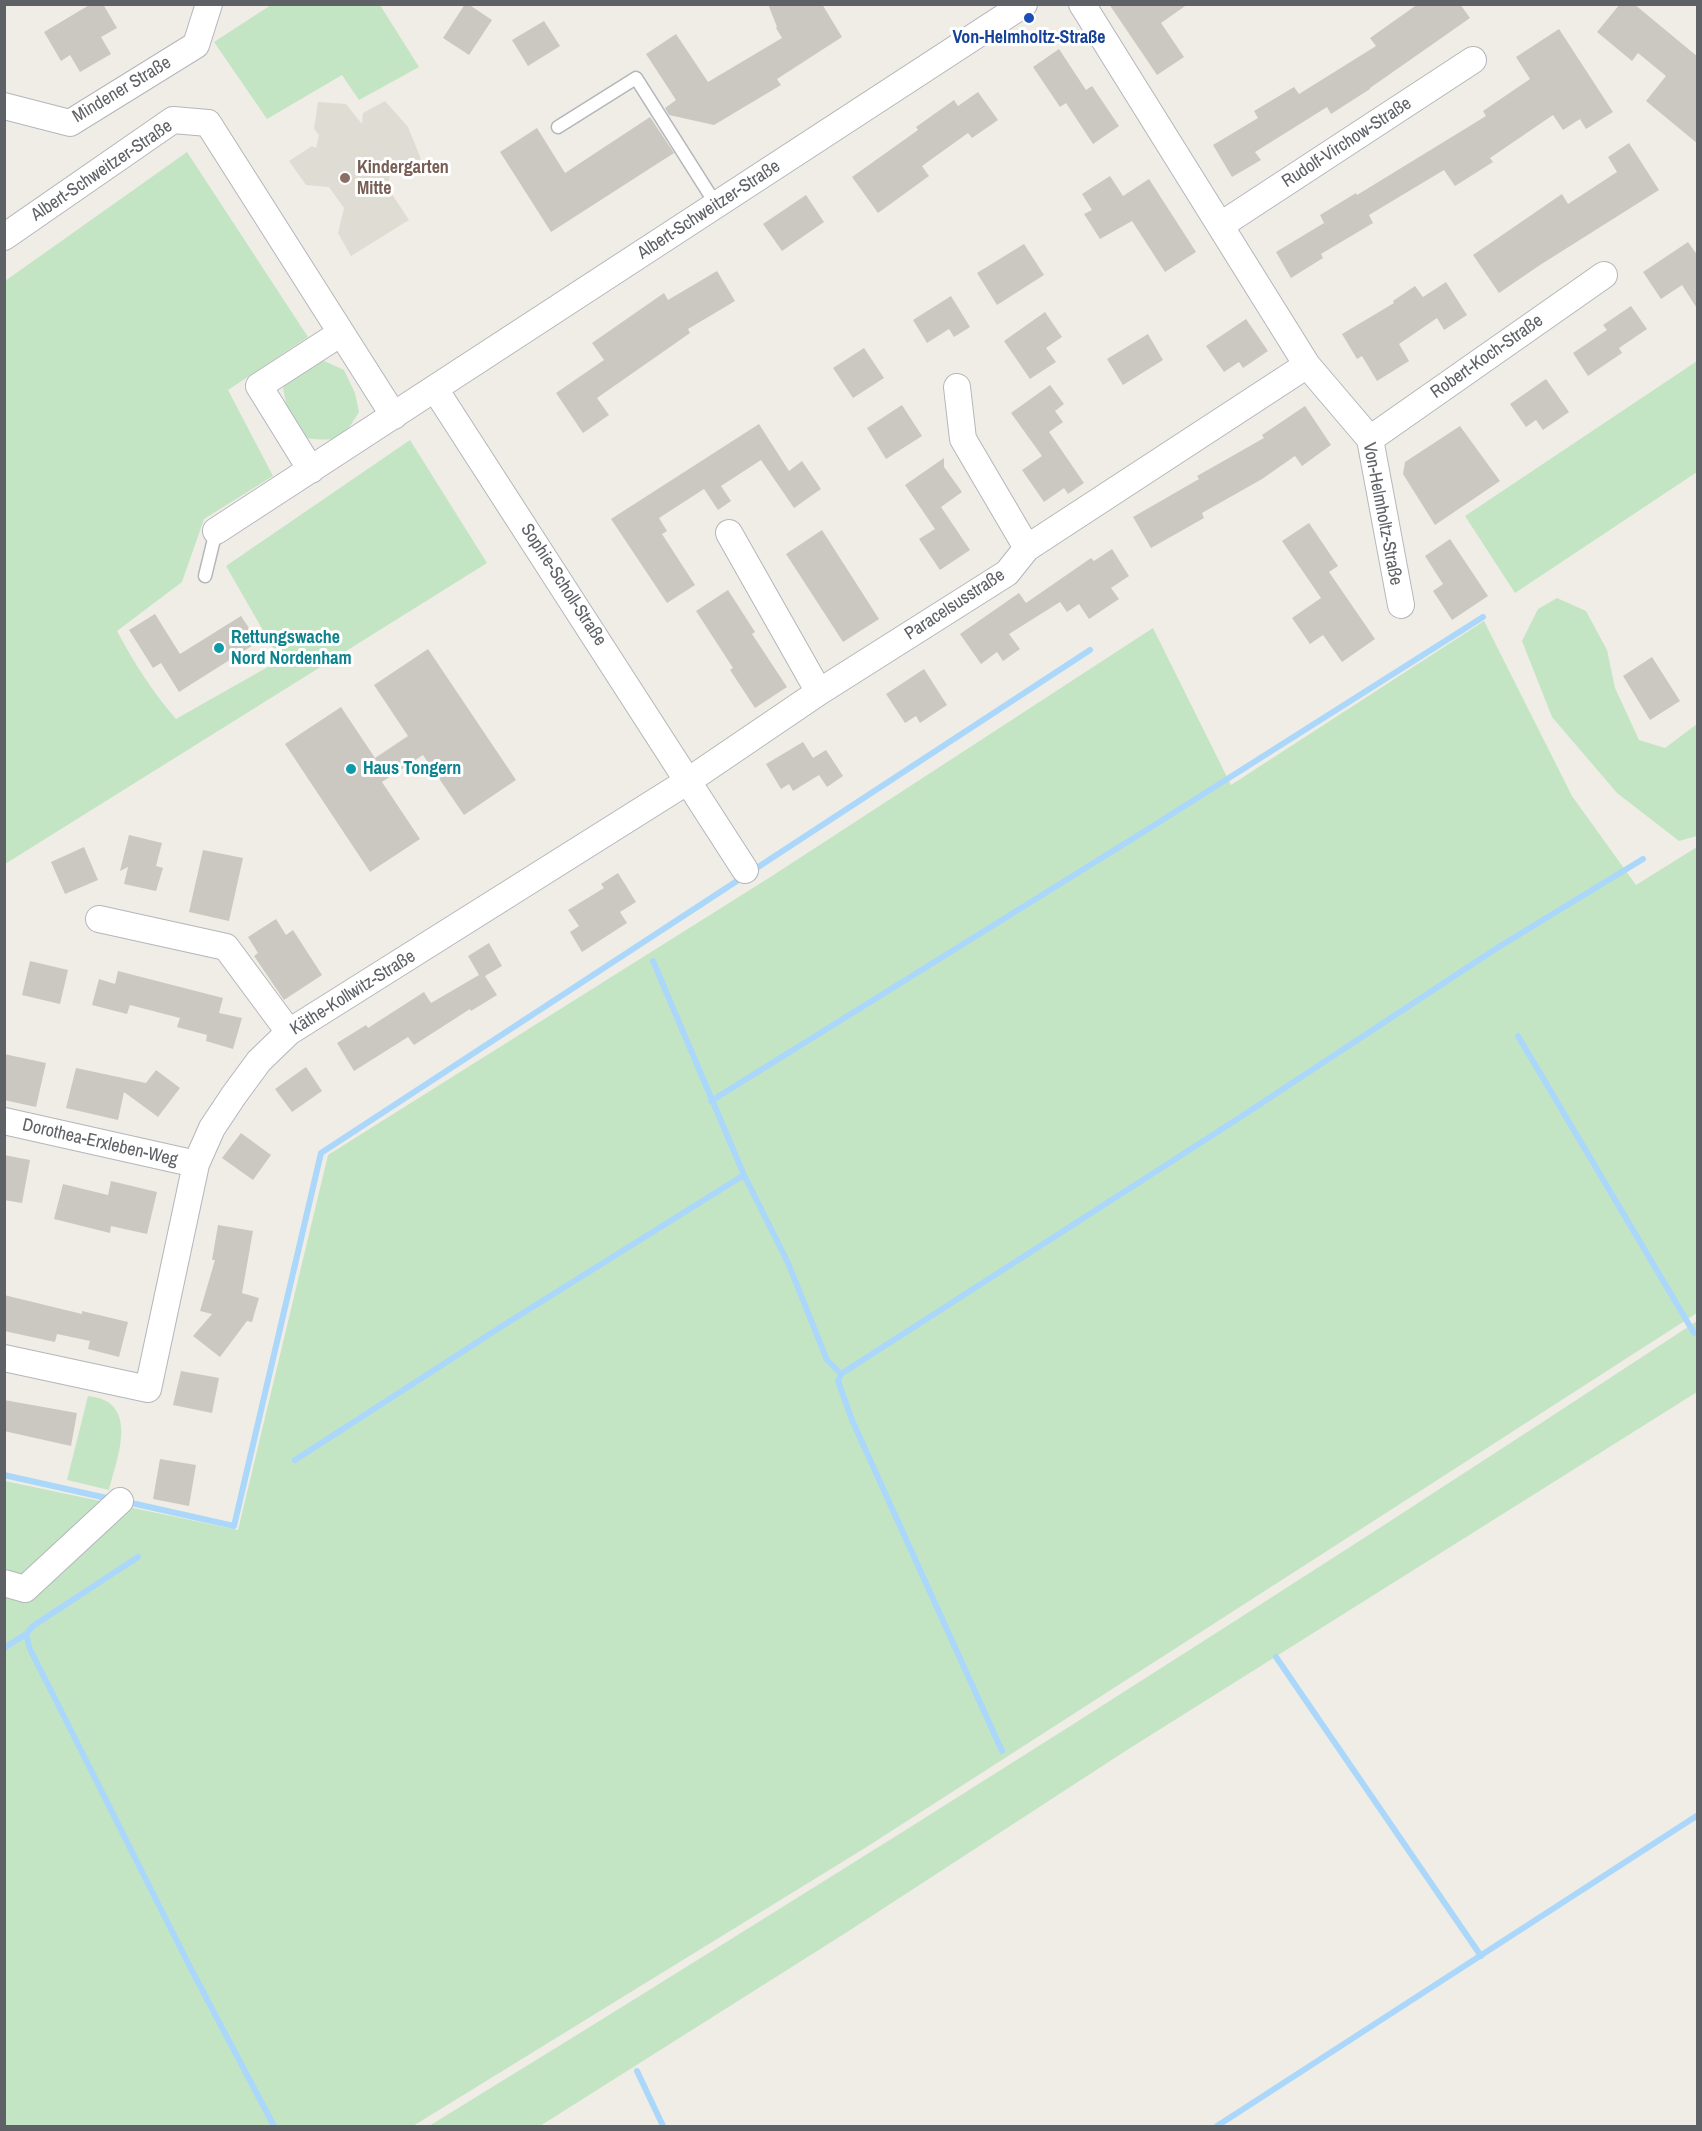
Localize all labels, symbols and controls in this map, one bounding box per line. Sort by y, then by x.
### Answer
marker: Von-Helmholtz-Straße [1022,11,1036,25]
place label: Von-Helmholtz-Straße [952,27,1106,49]
street label: Mindener Straße [69,52,175,128]
street label: Rudolf-Virchow-Straße [1278,93,1416,193]
street label: Albert-Schweitzer-Straße [27,116,177,226]
street label: Albert-Schweitzer-Straße [634,156,784,264]
place label: Kindergarten Mitte [357,157,449,200]
marker: Kindergarten Mitte [338,171,352,185]
street label: Robert-Koch-Straße [1427,310,1547,404]
street label: Von-Helmholtz-Straße [1358,441,1406,587]
street label: Sophie-Scholl-Straße [516,520,610,650]
street label: Paracelsusstraße [901,565,1009,645]
place label: Rettungswache Nord Nordenham [231,627,352,670]
marker: Rettungswache Nord Nordenham [212,641,226,655]
place label: Haus Tongern [363,758,461,780]
marker: Haus Tongern [344,762,358,776]
street label: Käthe-Kollwitz-Straße [286,946,420,1040]
street label: Dorothea-Erxleben-Weg [20,1115,180,1171]

